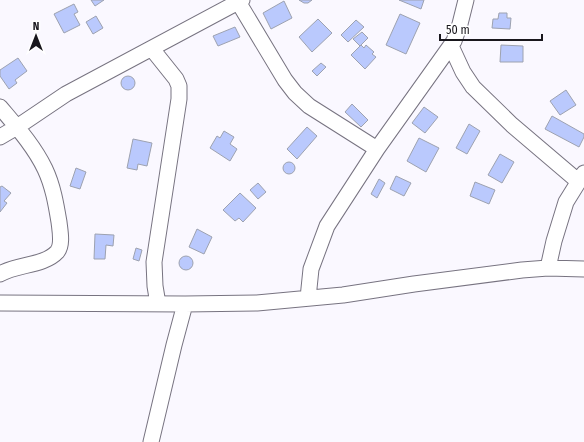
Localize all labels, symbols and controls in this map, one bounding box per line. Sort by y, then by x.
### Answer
north arrow [16,16,56,56]
scale bar [440,16,542,42]
text: N [33,20,39,33]
text: 50 m [446,23,470,37]

